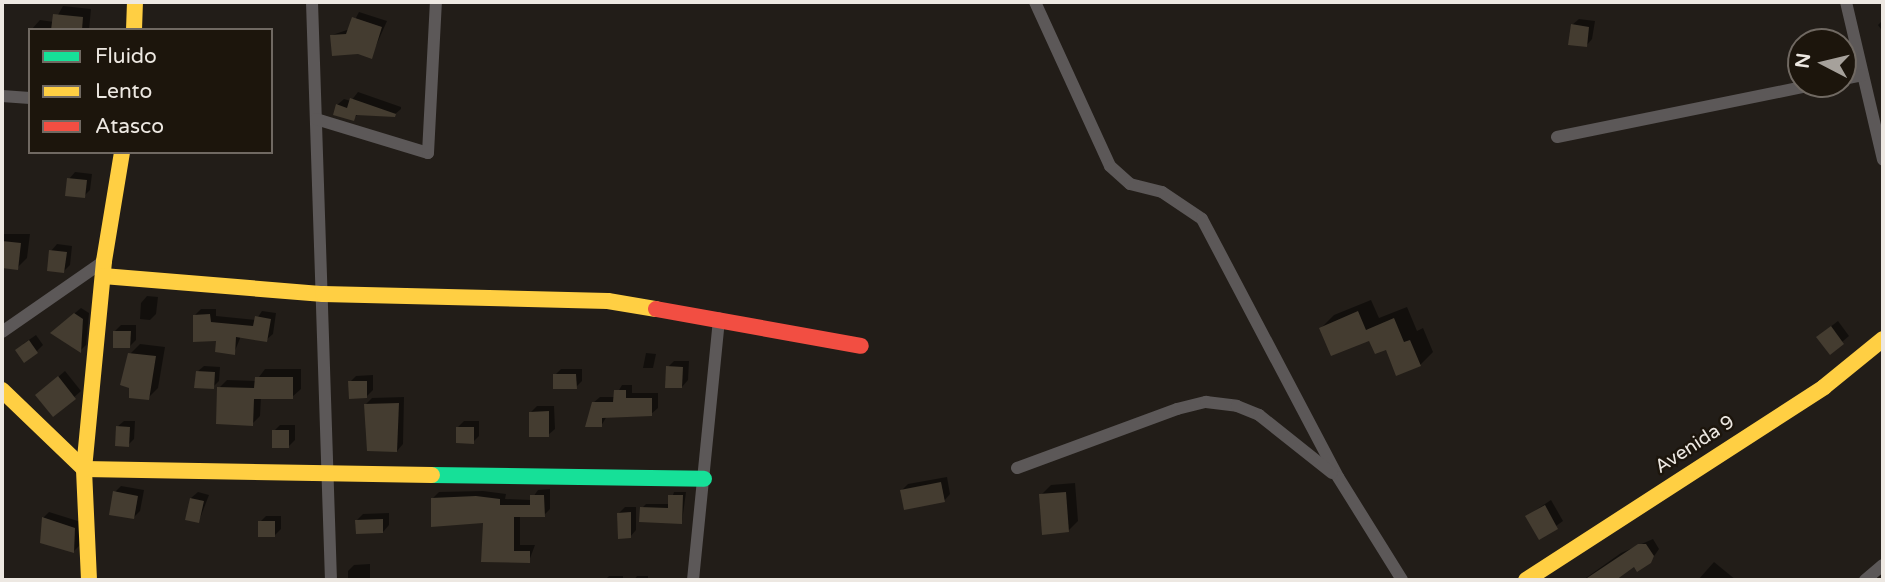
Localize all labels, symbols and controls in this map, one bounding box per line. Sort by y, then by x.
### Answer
legend [28,28,273,154]
north arrow [1787,28,1857,98]
text: Fluido [95,44,157,69]
text: N [1791,52,1815,70]
text: Lento [95,79,152,104]
text: Atasco [95,114,164,139]
street label: Avenida 9 [1651,411,1739,479]

